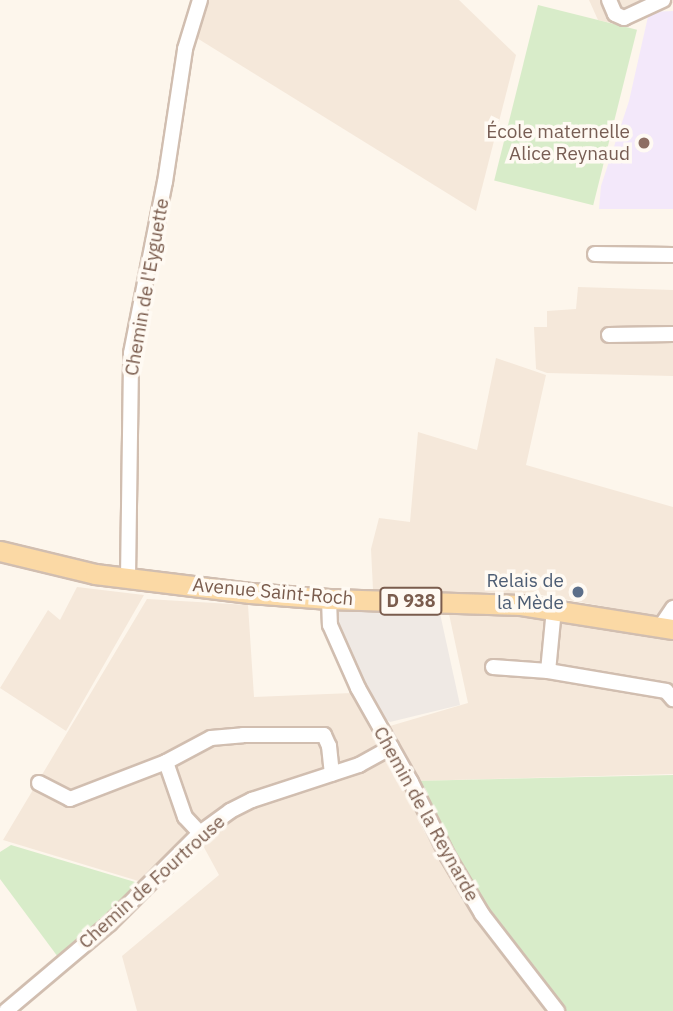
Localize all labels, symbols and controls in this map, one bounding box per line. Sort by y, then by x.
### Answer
place label: École maternelle Alice Reynaud [486,121,630,165]
marker: École maternelle Alice Reynaud [636,135,652,151]
street label: Chemin de l'Eyguette [120,196,174,378]
place label: Relais de la Mède [486,570,564,614]
street label: Avenue Saint-Roch [192,574,354,610]
marker: Relais de la Mède [570,584,586,600]
road number: D 938 [378,586,444,616]
street label: Chemin de la Reynarde [368,723,484,905]
street label: Chemin de Fourtrouse [74,810,230,954]

